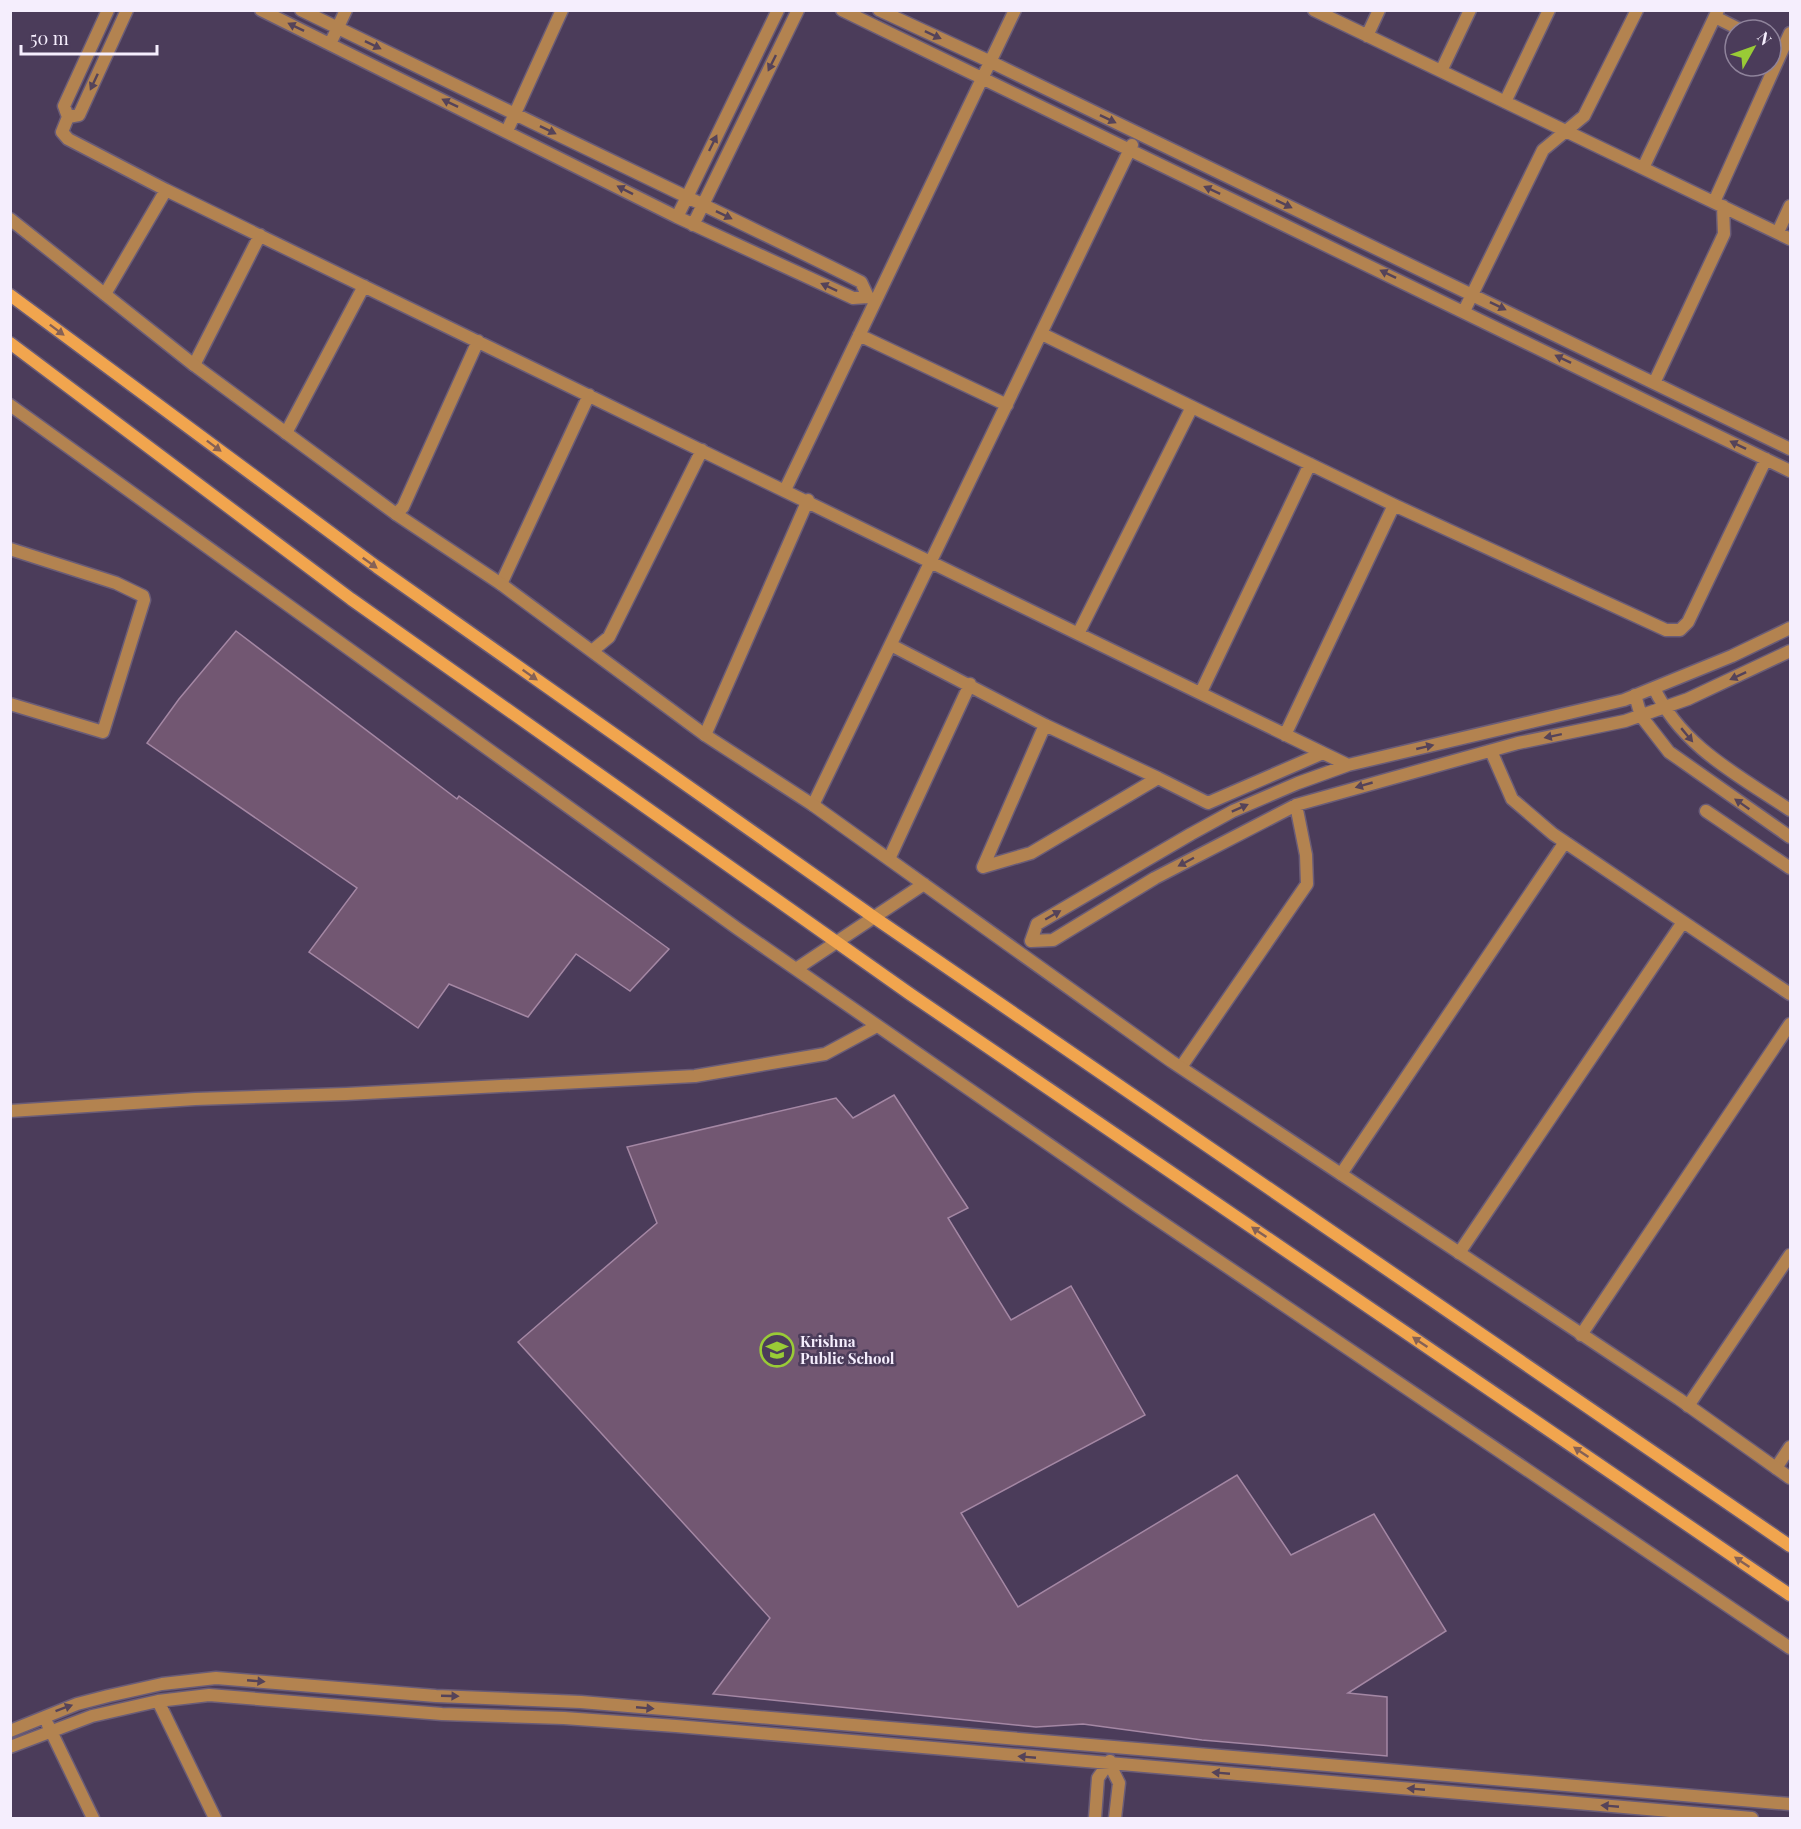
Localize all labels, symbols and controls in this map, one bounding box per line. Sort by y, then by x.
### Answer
scale bar [21,18,158,56]
north arrow [1723,18,1783,78]
one-way arrow [287,23,304,32]
text: 50 m [30,26,69,50]
text: N [1753,27,1777,50]
one-way arrow [924,30,942,40]
one-way arrow [364,41,381,50]
one-way arrow [768,55,777,72]
one-way arrow [89,74,98,91]
one-way arrow [442,99,459,108]
one-way arrow [1100,115,1117,124]
one-way arrow [540,126,557,135]
one-way arrow [708,134,718,151]
one-way arrow [1203,185,1220,194]
one-way arrow [616,186,633,195]
one-way arrow [1276,199,1293,208]
one-way arrow [716,210,733,219]
one-way arrow [1379,269,1396,278]
one-way arrow [820,283,837,292]
one-way arrow [1489,300,1507,310]
one-way arrow [49,324,65,336]
one-way arrow [1554,355,1571,364]
one-way arrow [206,440,221,452]
one-way arrow [1729,441,1747,451]
one-way arrow [363,556,378,568]
one-way arrow [521,669,537,681]
one-way arrow [1728,671,1746,681]
one-way arrow [1680,727,1693,742]
one-way arrow [1543,732,1562,741]
one-way arrow [1416,741,1434,751]
one-way arrow [1355,781,1373,790]
one-way arrow [1735,798,1751,810]
one-way arrow [1232,804,1249,813]
one-way arrow [1177,857,1194,867]
one-way arrow [1044,910,1061,920]
one-way arrow [1251,1227,1267,1238]
place label: Krishna Public School [800,1331,895,1368]
school or university icon: Krishna Public School [759,1332,795,1368]
one-way arrow [1412,1337,1428,1348]
one-way arrow [1573,1447,1589,1458]
one-way arrow [1735,1556,1751,1568]
one-way arrow [246,1676,265,1686]
one-way arrow [441,1691,460,1701]
one-way arrow [55,1703,73,1713]
one-way arrow [635,1703,654,1713]
one-way arrow [1018,1752,1037,1762]
one-way arrow [1212,1769,1231,1778]
one-way arrow [1406,1785,1425,1794]
one-way arrow [1601,1801,1620,1811]

